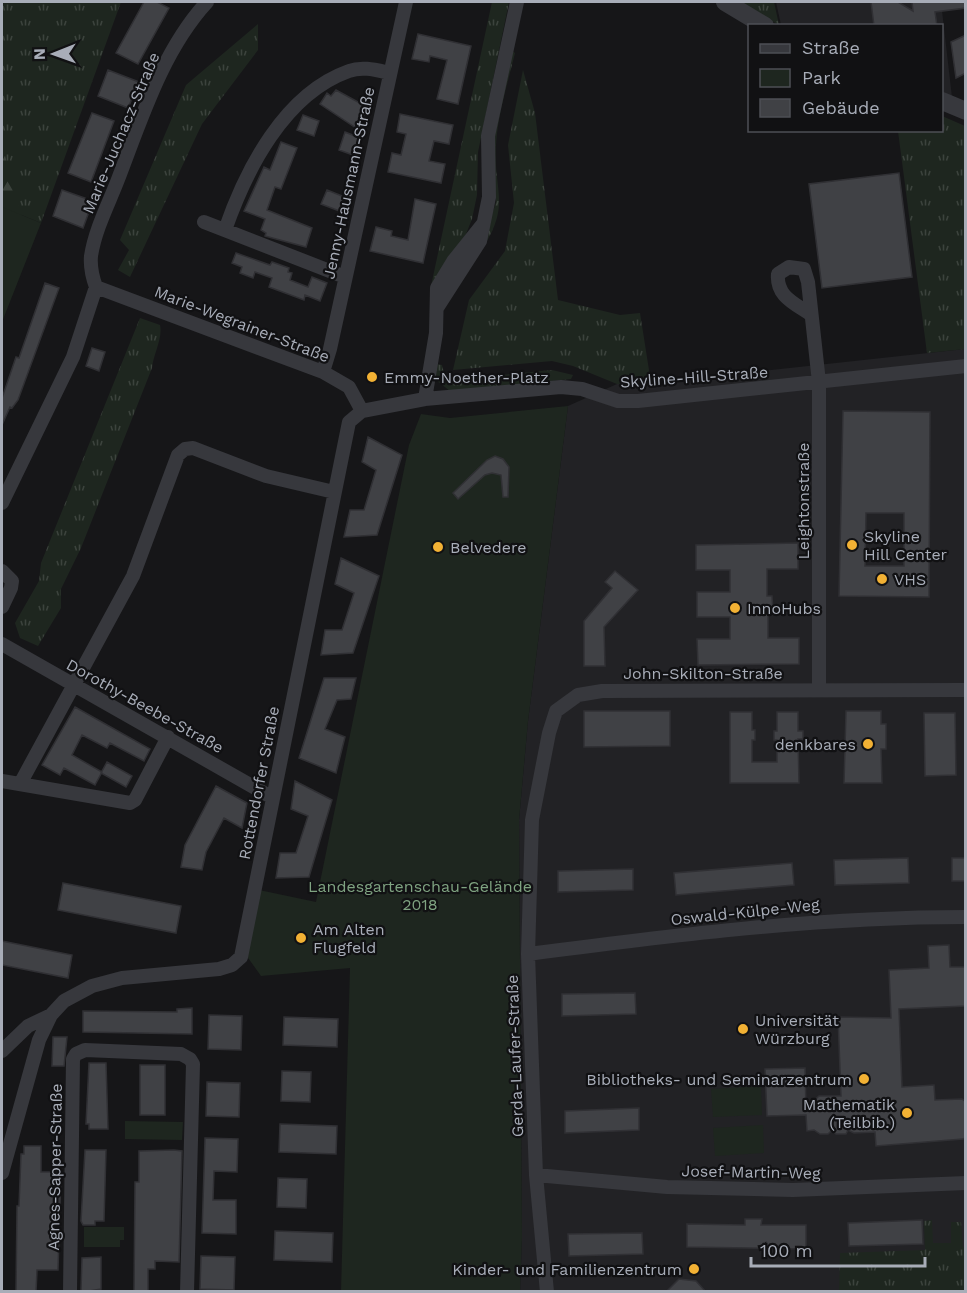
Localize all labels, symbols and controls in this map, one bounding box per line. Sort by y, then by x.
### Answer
north arrow [24,24,84,84]
legend [748,24,943,132]
text: Straße [802,37,860,58]
text: N [30,48,49,60]
street label: Marie-Juchacz-Straße [78,49,164,217]
text: Park [802,67,841,88]
street label: Jenny-Hausmann-Straße [319,85,379,281]
text: Gebäude [802,97,880,118]
street label: Marie-Wegrainer-Straße [152,282,332,366]
street label: Skyline-Hill-Straße [619,362,769,392]
place label: Emmy-Noether-Platz [384,368,549,387]
marker: Emmy-Noether-Platz [365,370,379,384]
street label: Leightonstraße [794,443,813,559]
place label: Skyline Hill Center [864,527,948,564]
place label: Belvedere [450,538,527,557]
marker: Skyline Hill Center [845,538,859,552]
marker: Belvedere [431,540,445,554]
place label: VHS [894,570,926,589]
marker: VHS [875,572,889,586]
place label: InnoHubs [747,599,821,618]
marker: InnoHubs [728,601,742,615]
street label: Dorothy-Beebe-Straße [63,655,227,757]
street label: John-Skilton-Straße [623,664,783,683]
street label: Rottendorfer Straße [235,705,283,861]
place label: denkbares [775,735,856,754]
marker: denkbares [861,737,875,751]
park label: Landesgartenschau-Gelände 2018 [308,877,532,914]
street label: Oswald-Külpe-Weg [670,895,821,929]
place label: Am Alten Flugfeld [313,920,385,957]
marker: Am Alten Flugfeld [294,931,308,945]
street label: Gerda-Laufer-Straße [503,975,527,1137]
place label: Universität Würzburg [755,1011,839,1048]
marker: Universität Würzburg [736,1022,750,1036]
place label: Bibliotheks- und Seminarzentrum [586,1070,852,1089]
marker: Bibliotheks- und Seminarzentrum [857,1072,871,1086]
street label: Agnes-Sapper-Straße [44,1083,66,1251]
place label: Mathematik (Teilbib.) [803,1095,895,1132]
marker: Mathematik (Teilbib.) [900,1106,914,1120]
street label: Josef-Martin-Weg [681,1161,821,1183]
scale bar [751,1230,925,1268]
text: 100 m [760,1240,813,1261]
place label: Kinder- und Familienzentrum [452,1260,682,1279]
marker: Kinder- und Familienzentrum [687,1262,701,1276]

